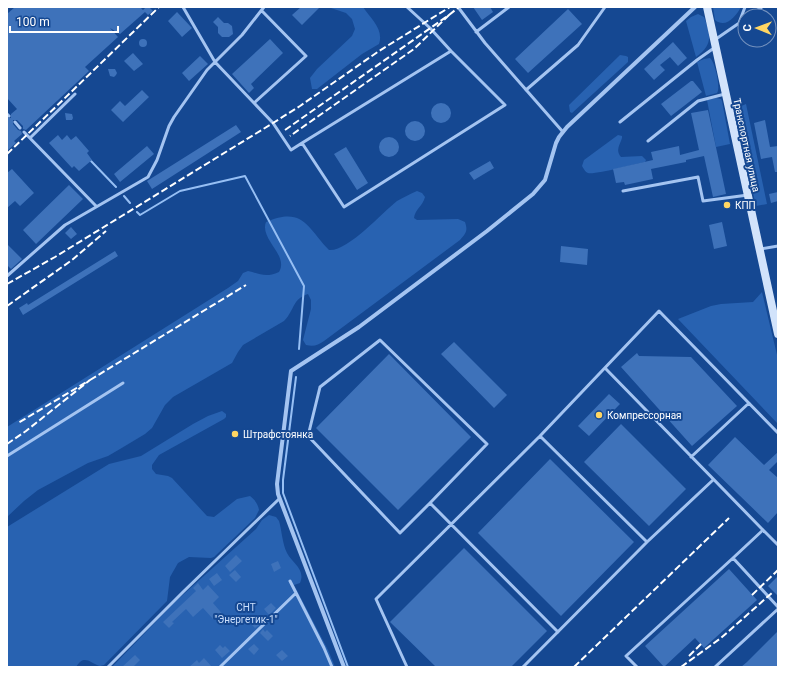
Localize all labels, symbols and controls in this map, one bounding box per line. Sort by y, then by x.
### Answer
scale bar [10,8,118,34]
north arrow [737,8,777,48]
text: 100 m [16,15,50,29]
text: С [741,24,754,32]
street label: Транспортная улица [731,97,762,193]
marker: КПП [722,200,732,210]
place label: КПП [735,200,756,211]
marker: Компрессорная [594,410,604,420]
place label: Компрессорная [607,410,682,421]
marker: Штрафстоянка [230,429,240,439]
place label: Штрафстоянка [243,429,313,440]
park label: СНТ "Энергетик-1" [214,602,278,625]

